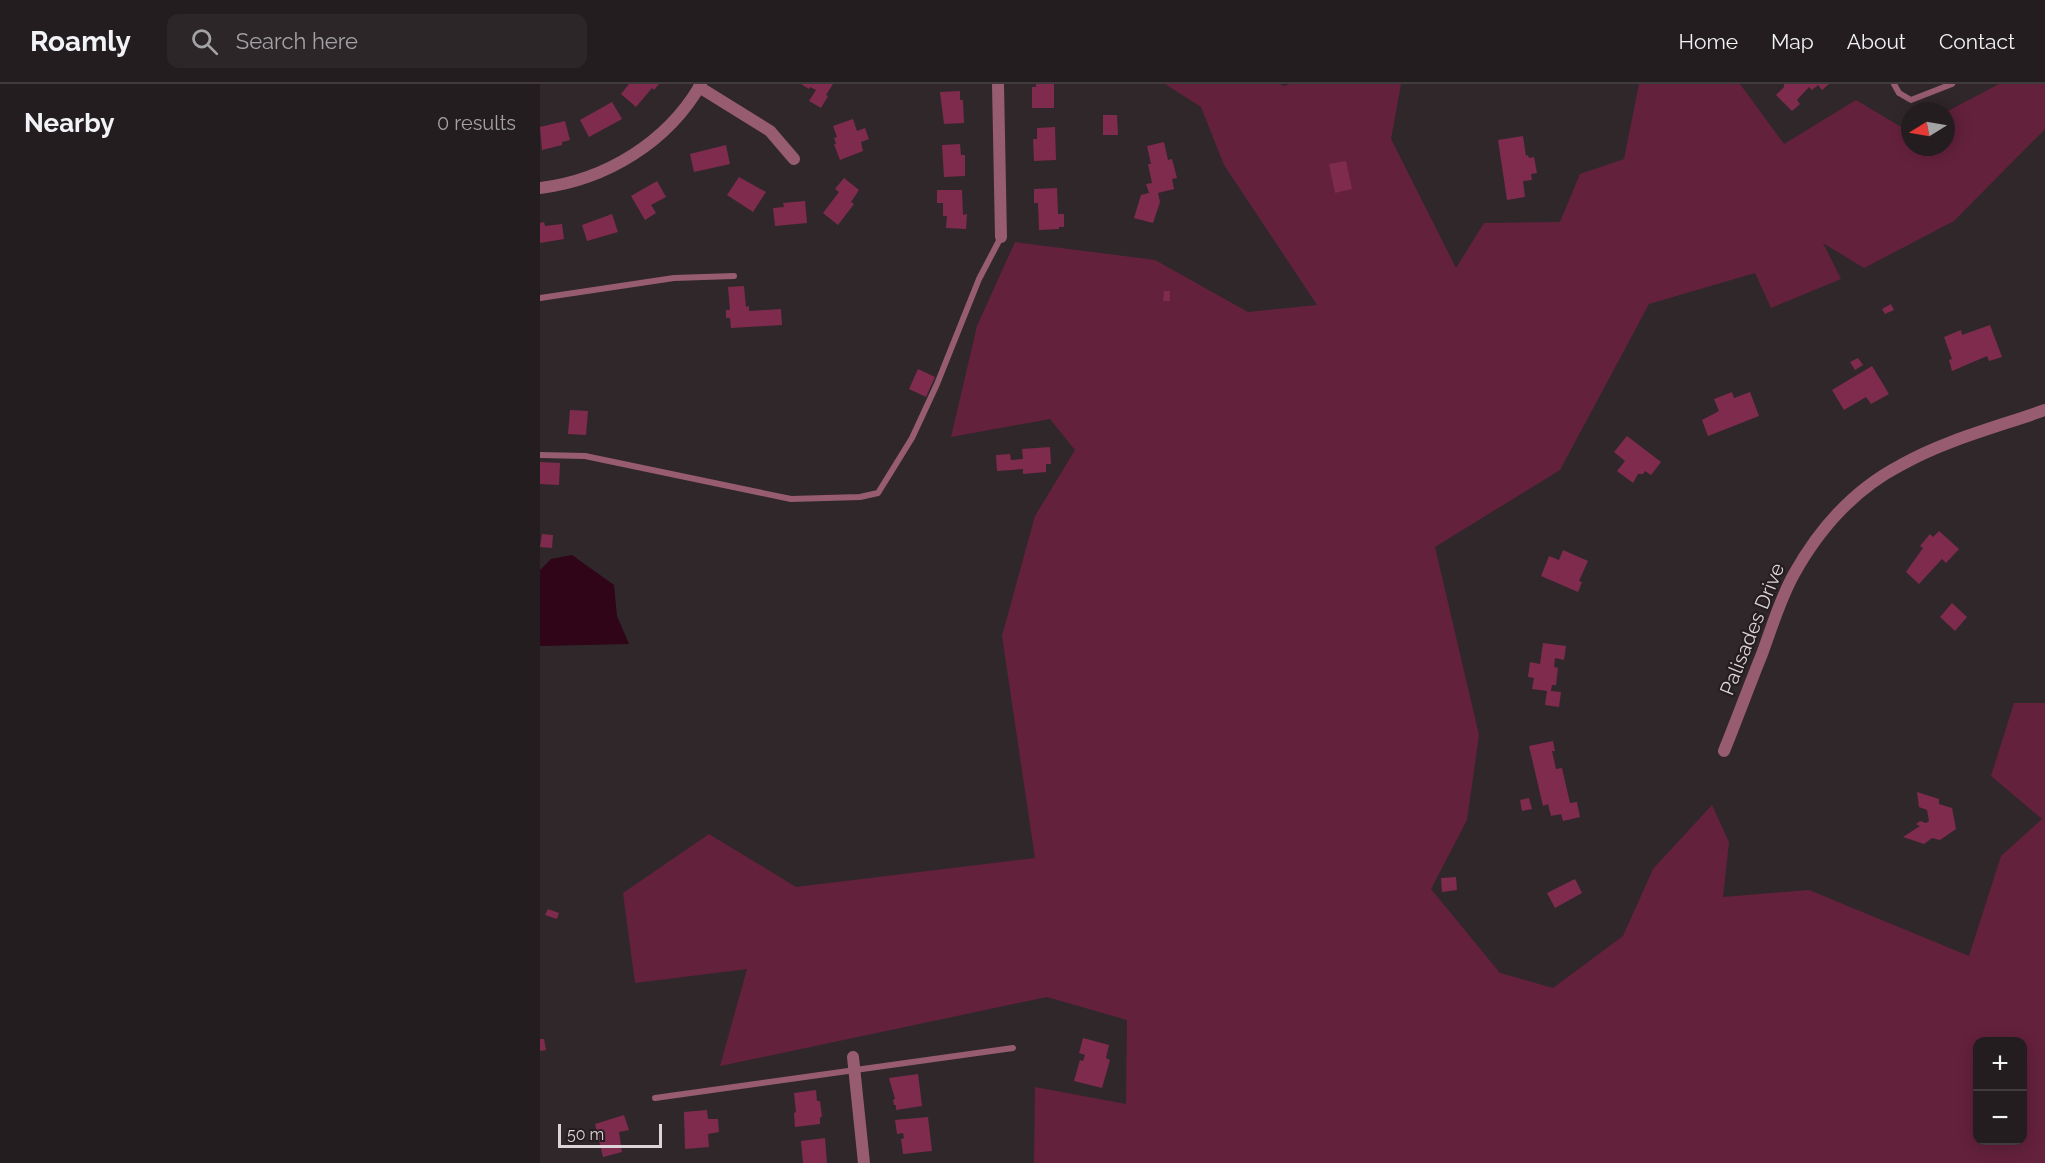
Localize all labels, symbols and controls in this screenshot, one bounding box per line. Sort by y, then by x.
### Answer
search box [167,14,587,68]
text: Roamly [30,25,131,58]
icon: search [188,25,221,58]
text: Search here [236,28,358,54]
text: Home [1679,29,1738,54]
text: Map [1771,29,1814,54]
text: About [1847,29,1906,54]
text: Contact [1939,29,2015,54]
north arrow [1901,102,1955,156]
text: Nearby [24,108,114,138]
text: 0 results [437,111,516,135]
street label: Palisades Drive [1715,559,1789,699]
map controls [1973,1037,2027,1145]
button: + [1973,1037,2027,1091]
button: − [1973,1091,2027,1145]
scale bar [558,1121,662,1148]
text: 50 m [567,1125,604,1144]

